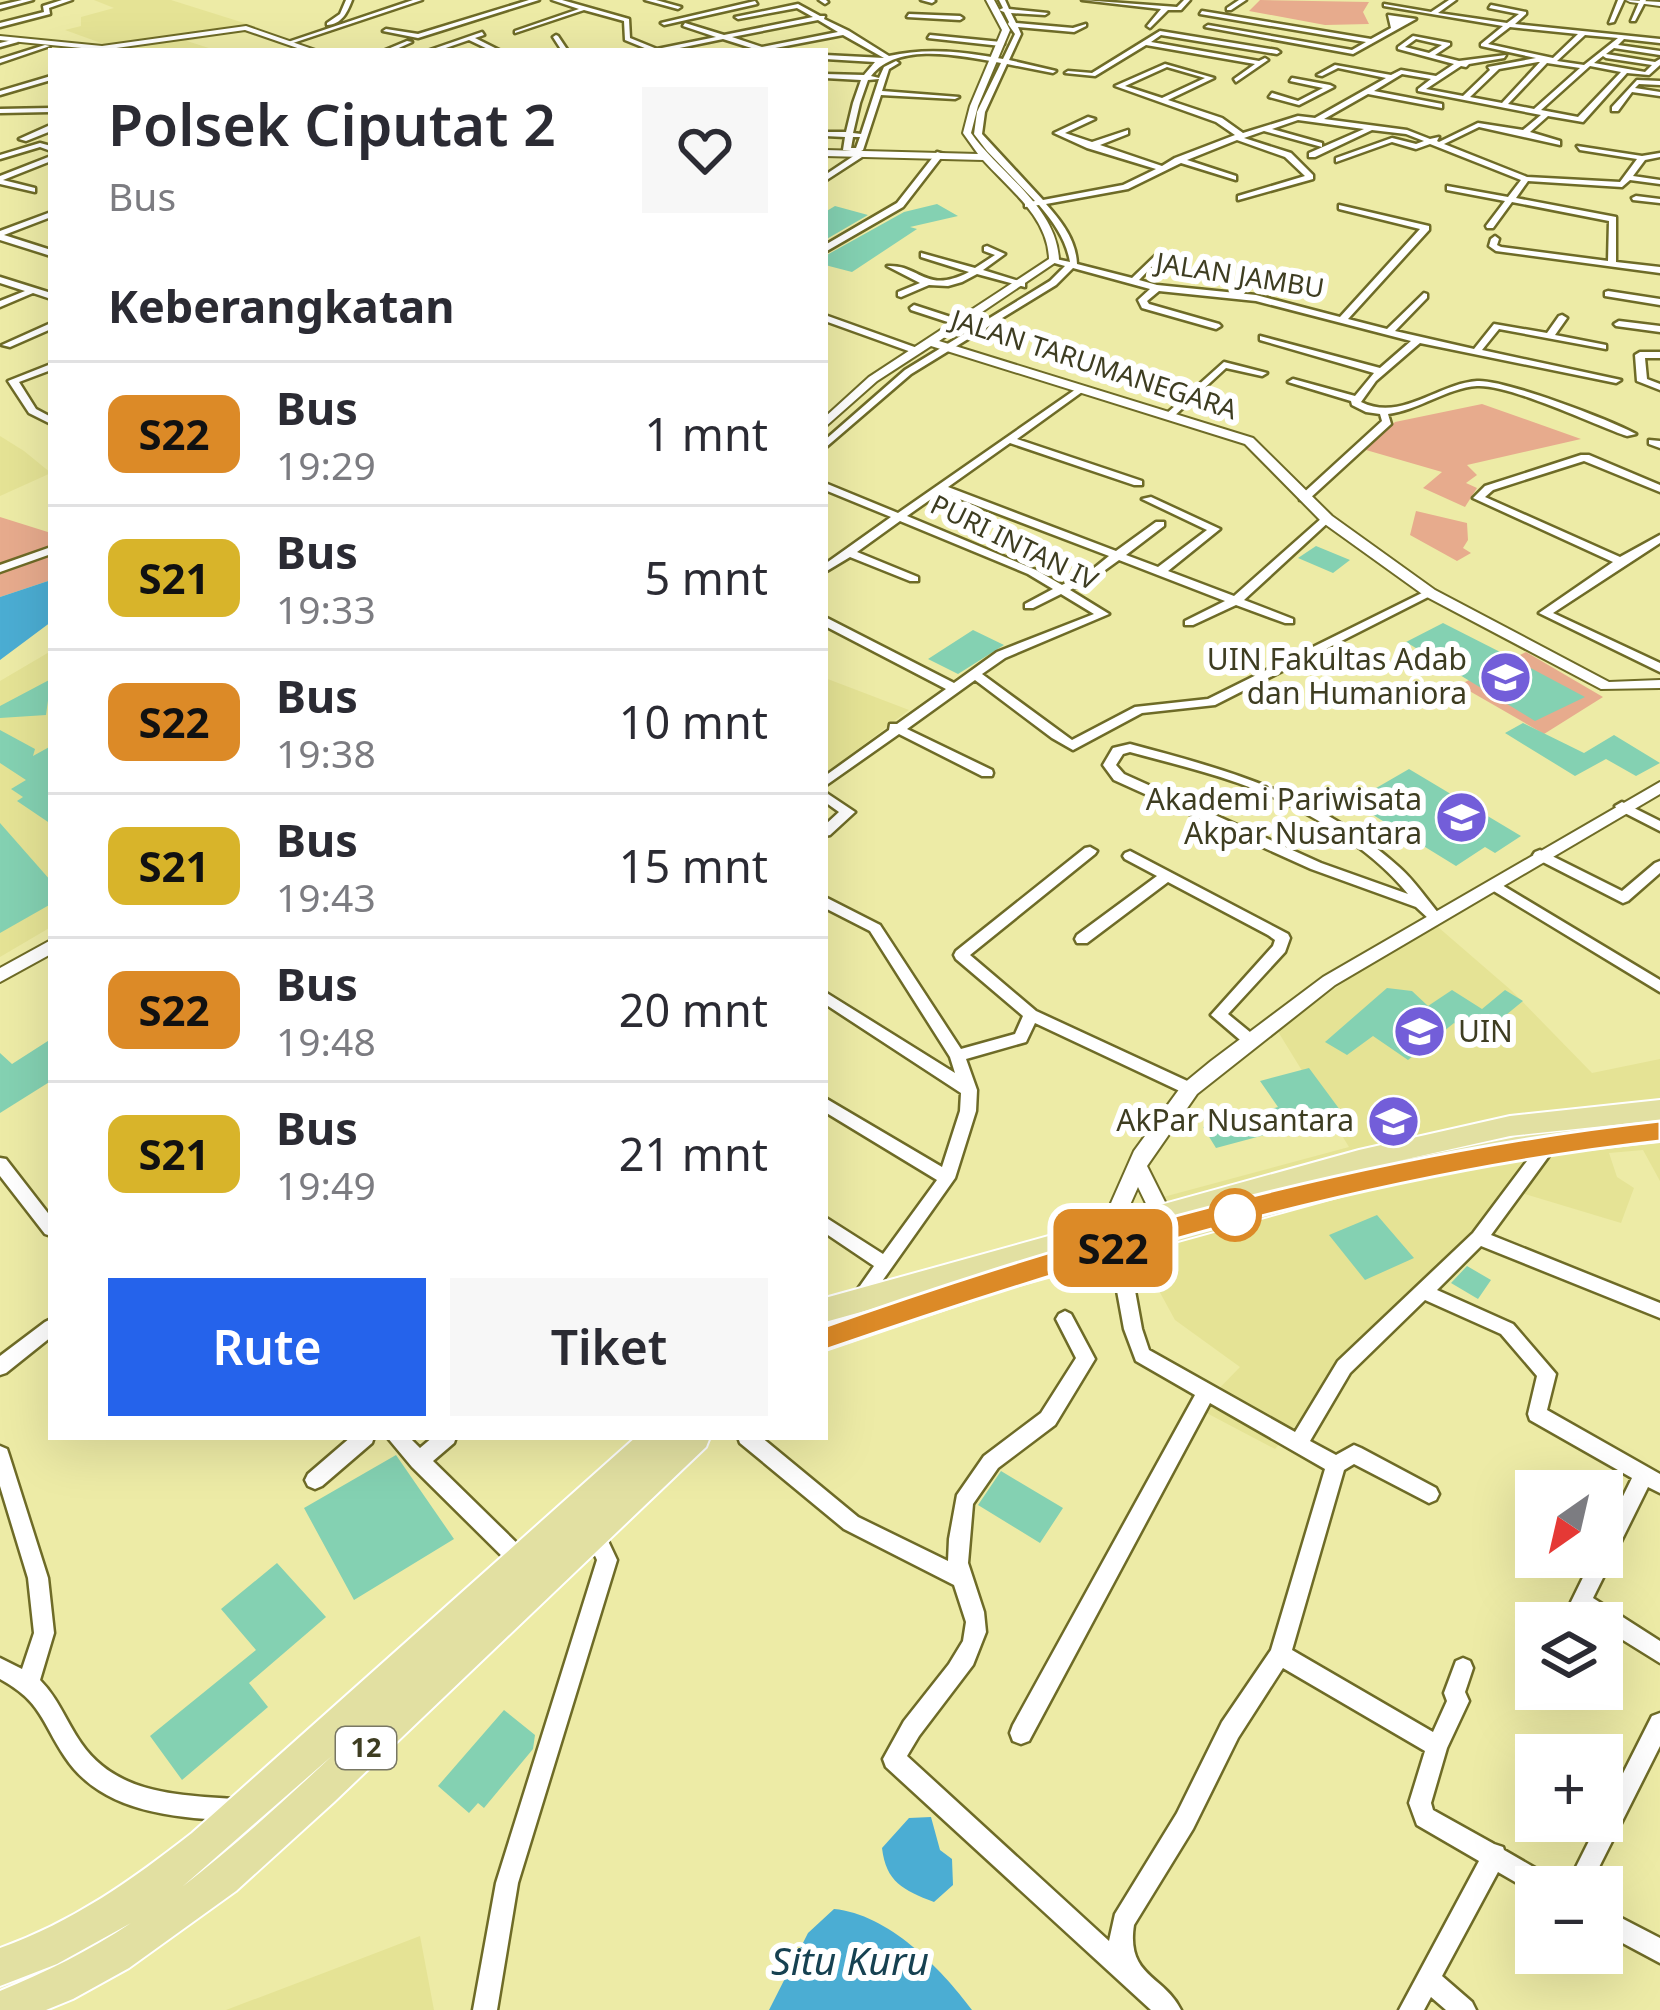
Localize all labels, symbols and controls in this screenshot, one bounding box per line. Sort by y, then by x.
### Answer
text: Polsek Ciputat 2 [108,85,556,163]
button: heart [642,87,768,213]
text: Bus [108,169,176,222]
street label: JALAN JAMBU [1150,242,1327,306]
text: Keberangkatan [108,275,455,336]
street label: JALAN TARUMANEGARA [944,299,1243,428]
text: Bus [276,377,358,438]
text: 1 mnt [644,403,768,464]
text: S22 [138,405,210,462]
text: 19:29 [276,438,376,491]
street label: PURI INTAN IV [925,485,1105,599]
text: Bus [276,521,358,582]
text: 5 mnt [644,547,768,608]
text: S21 [138,549,210,606]
text: 19:33 [276,582,376,635]
place label: UIN Fakultas Adab dan Humaniora [1207,638,1467,713]
school or university icon: UIN Fakultas Adab dan Humaniora [1478,649,1534,705]
text: Bus [276,665,358,726]
text: 10 mnt [619,691,768,752]
text: S22 [138,693,210,750]
text: 19:38 [276,726,376,779]
place label: Akademi Pariwisata Akpar Nusantara [1146,778,1422,853]
school or university icon: Akademi Pariwisata Akpar Nusantara [1433,789,1489,845]
text: Bus [276,809,358,870]
text: 15 mnt [619,835,768,896]
text: S21 [138,837,210,894]
text: 19:43 [276,870,376,923]
text: Bus [276,953,358,1014]
text: 20 mnt [619,979,768,1040]
text: S22 [138,981,210,1038]
school or university icon: UIN [1391,1004,1447,1060]
place label: UIN [1458,1010,1513,1051]
text: 19:48 [276,1014,376,1067]
school or university icon: AkPar Nusantara [1365,1093,1421,1149]
text: Bus [276,1097,358,1158]
place label: AkPar Nusantara [1116,1099,1354,1140]
text: 21 mnt [619,1123,768,1184]
text: S21 [138,1125,210,1182]
text: 19:49 [276,1158,376,1211]
unlabelled marker [1210,1190,1260,1240]
line badge: S22 [1044,1209,1182,1287]
text: S22 [1077,1219,1149,1276]
button: Rute [108,1278,426,1416]
button: Tiket [450,1278,768,1416]
north arrow [1515,1470,1623,1578]
map controls [1515,1470,1623,1974]
button: layers [1515,1602,1623,1710]
road number: 12 [336,1727,396,1769]
button: + [1515,1734,1623,1842]
button: − [1515,1866,1623,1974]
water label: Situ Kuru [771,1933,929,1986]

